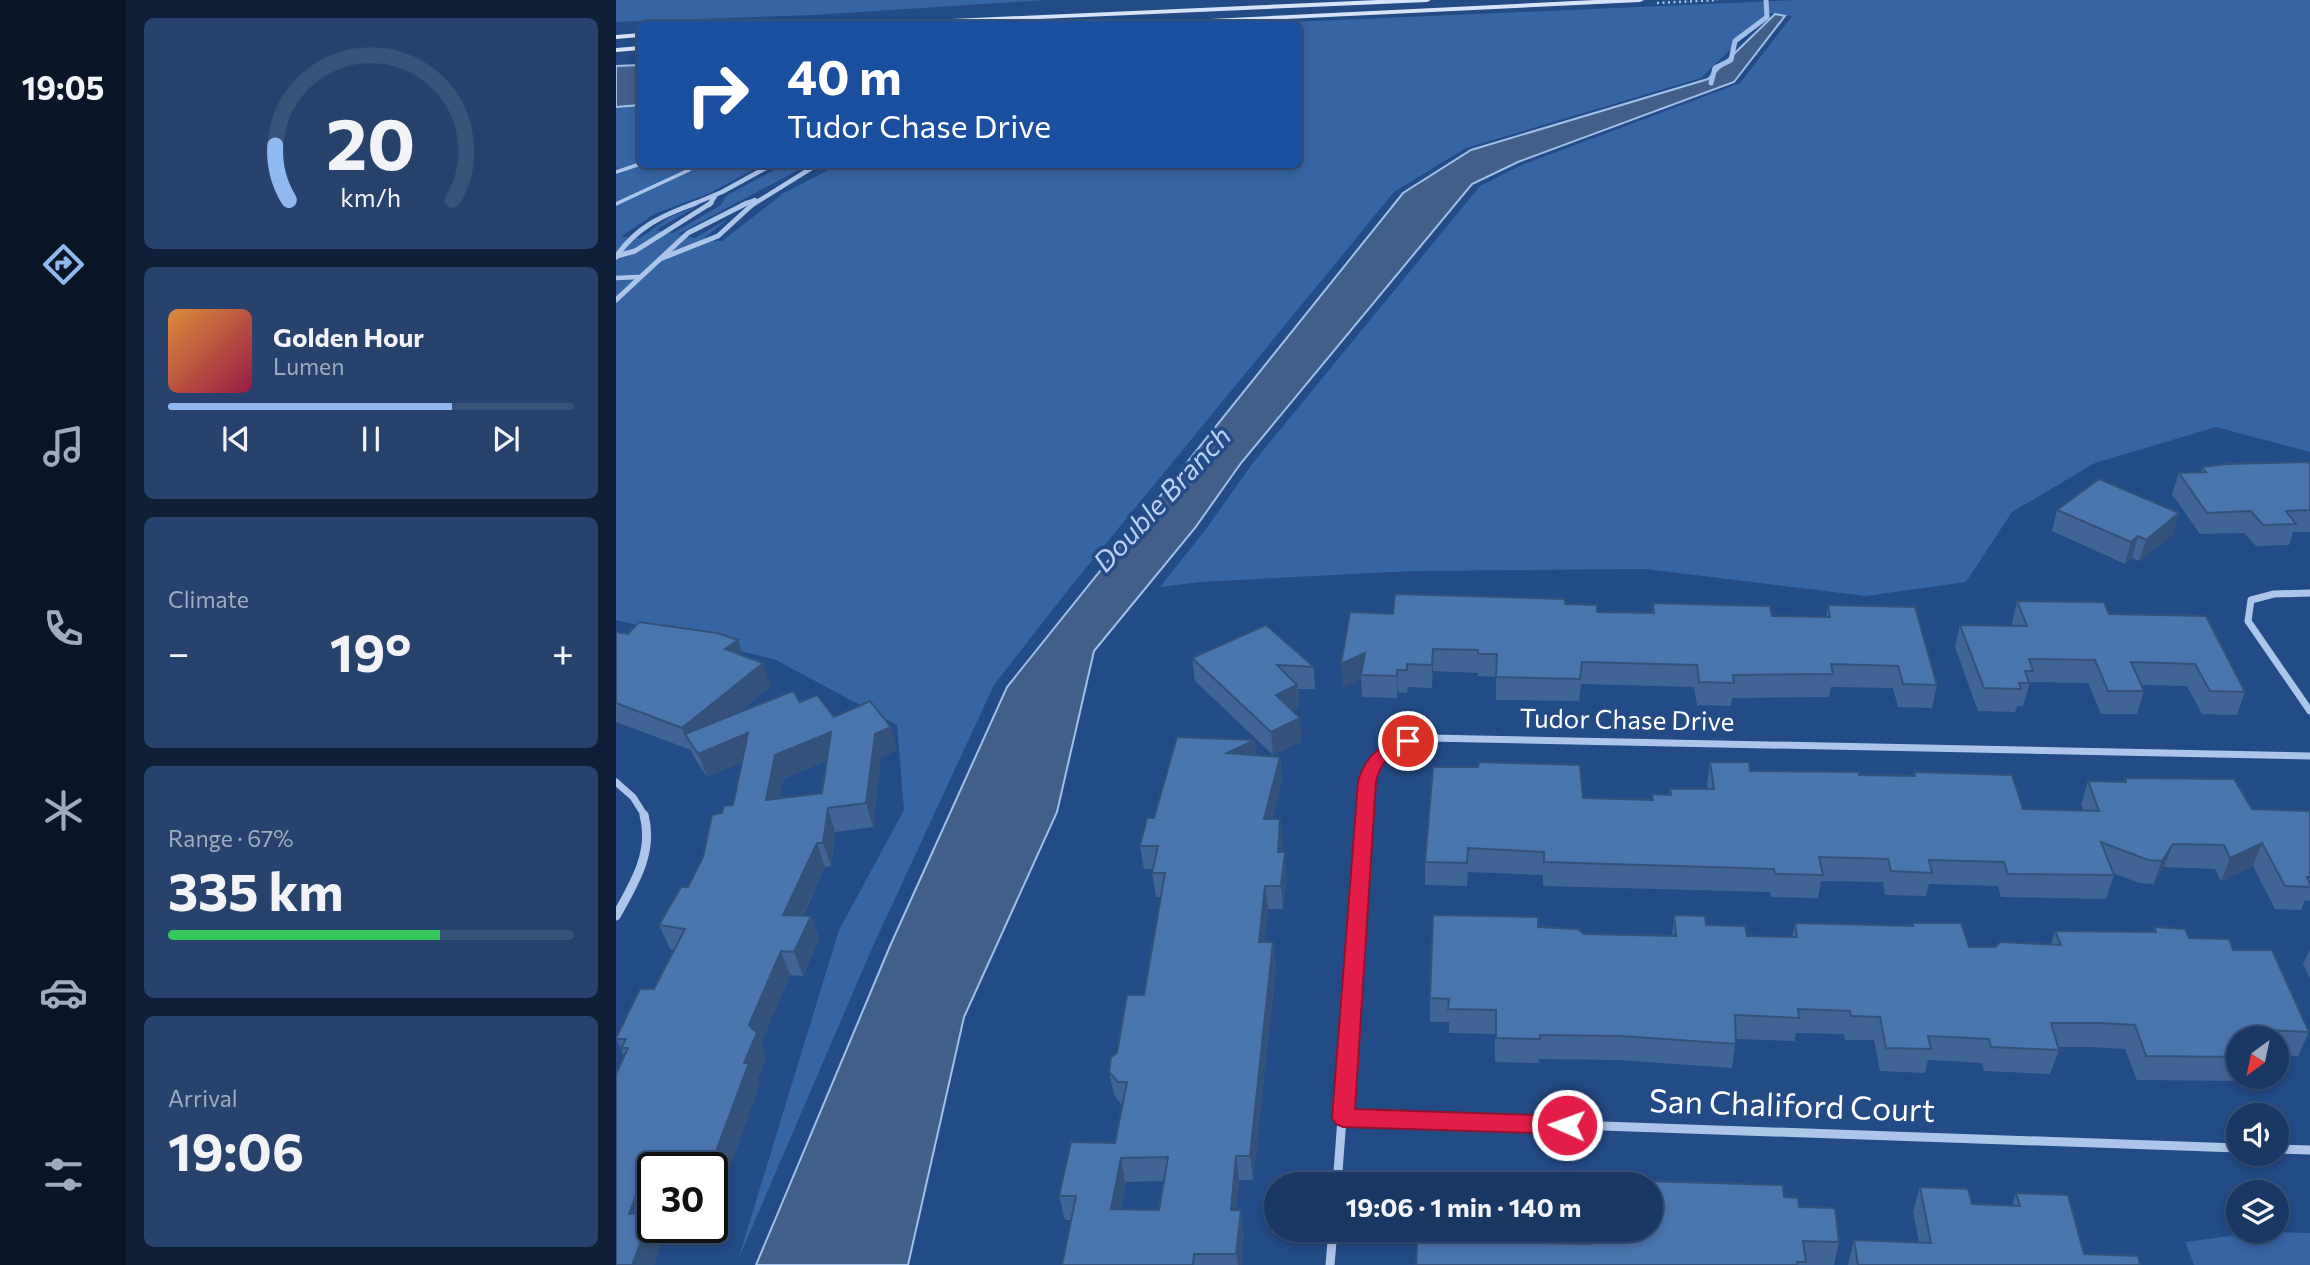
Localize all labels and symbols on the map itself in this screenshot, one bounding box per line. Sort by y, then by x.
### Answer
water label: Double Branch [1085,419,1237,578]
street label: Tudor Chase Drive [1519,701,1735,736]
pin [1378,711,1438,771]
north arrow [2226,1026,2289,1088]
street label: San Chaliford Court [1648,1079,1936,1129]
position arrow [1530,1088,1604,1162]
speed limit sign: 30 [637,1152,728,1243]

